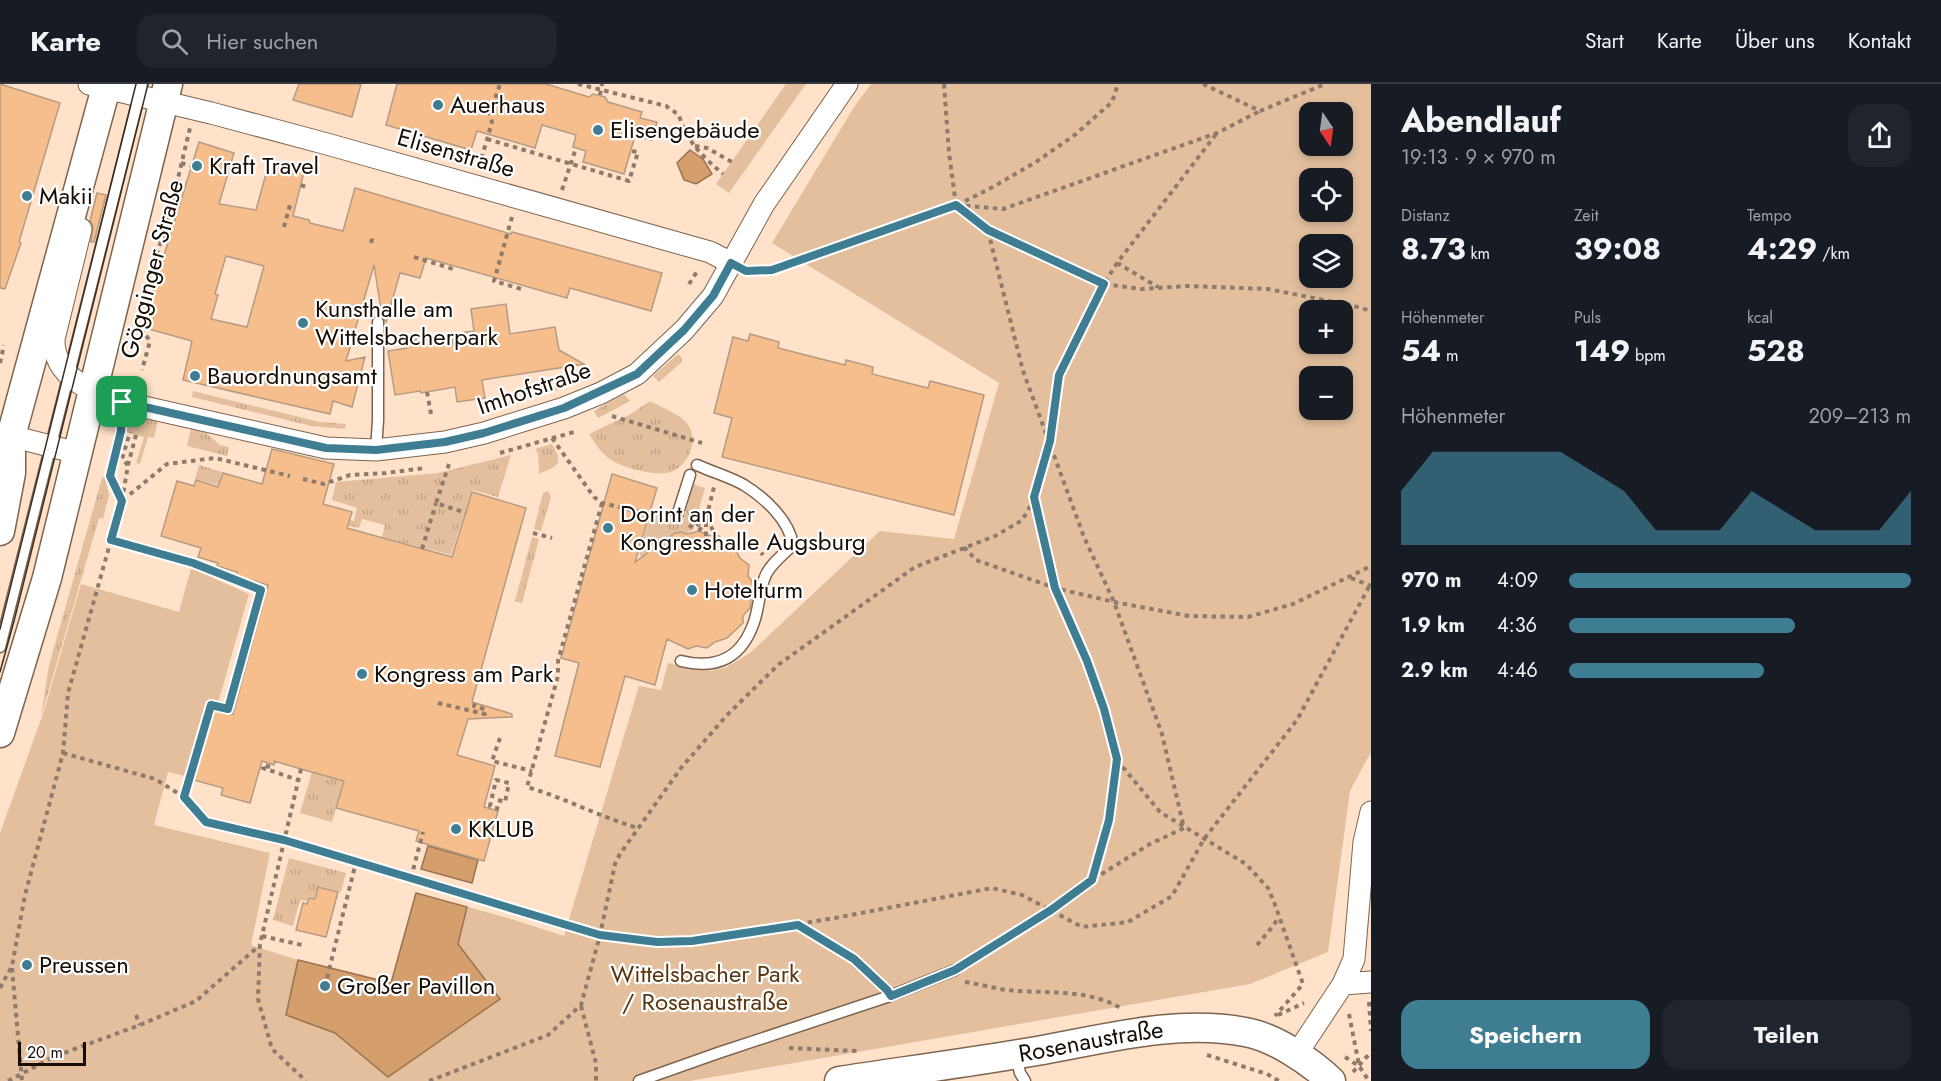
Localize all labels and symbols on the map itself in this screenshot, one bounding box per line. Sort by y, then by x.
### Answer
place label: Auerhaus [450,87,545,122]
marker: Auerhaus [431,98,445,112]
north arrow [1299,102,1353,156]
place label: Elisengebäude [610,112,760,147]
street label: Elisenstraße [393,119,519,186]
marker: Elisengebäude [591,123,605,137]
place label: Kraft Travel [209,148,319,183]
marker: Kraft Travel [190,159,204,173]
street label: Gögginger Straße [111,175,192,362]
place label: Makii [39,178,93,213]
marker: Makii [20,189,34,203]
place label: Kunsthalle am Wittelsbacherpark [315,291,498,354]
marker: Kunsthalle am Wittelsbacherpark [296,316,310,330]
street label: Imhofstraße [472,352,595,423]
place label: Bauordnungsamt [207,358,377,393]
marker: Bauordnungsamt [188,369,202,383]
pin [96,376,147,427]
place label: Dorint an der Kongresshalle Augsburg [620,496,866,559]
marker: Dorint an der Kongresshalle Augsburg [601,521,615,535]
place label: Hotelturm [704,572,803,607]
marker: Hotelturm [685,583,699,597]
place label: Kongress am Park [374,656,554,691]
marker: Kongress am Park [355,667,369,681]
place label: KKLUB [468,811,534,846]
marker: KKLUB [449,822,463,836]
place label: Preussen [39,947,129,982]
park label: Wittelsbacher Park / Rosenaustraße [611,956,800,1019]
marker: Preussen [20,958,34,972]
place label: Großer Pavillon [337,968,495,1003]
marker: Großer Pavillon [318,979,332,993]
street label: Rosenaustraße [1016,1012,1165,1071]
scale bar [18,1039,86,1066]

